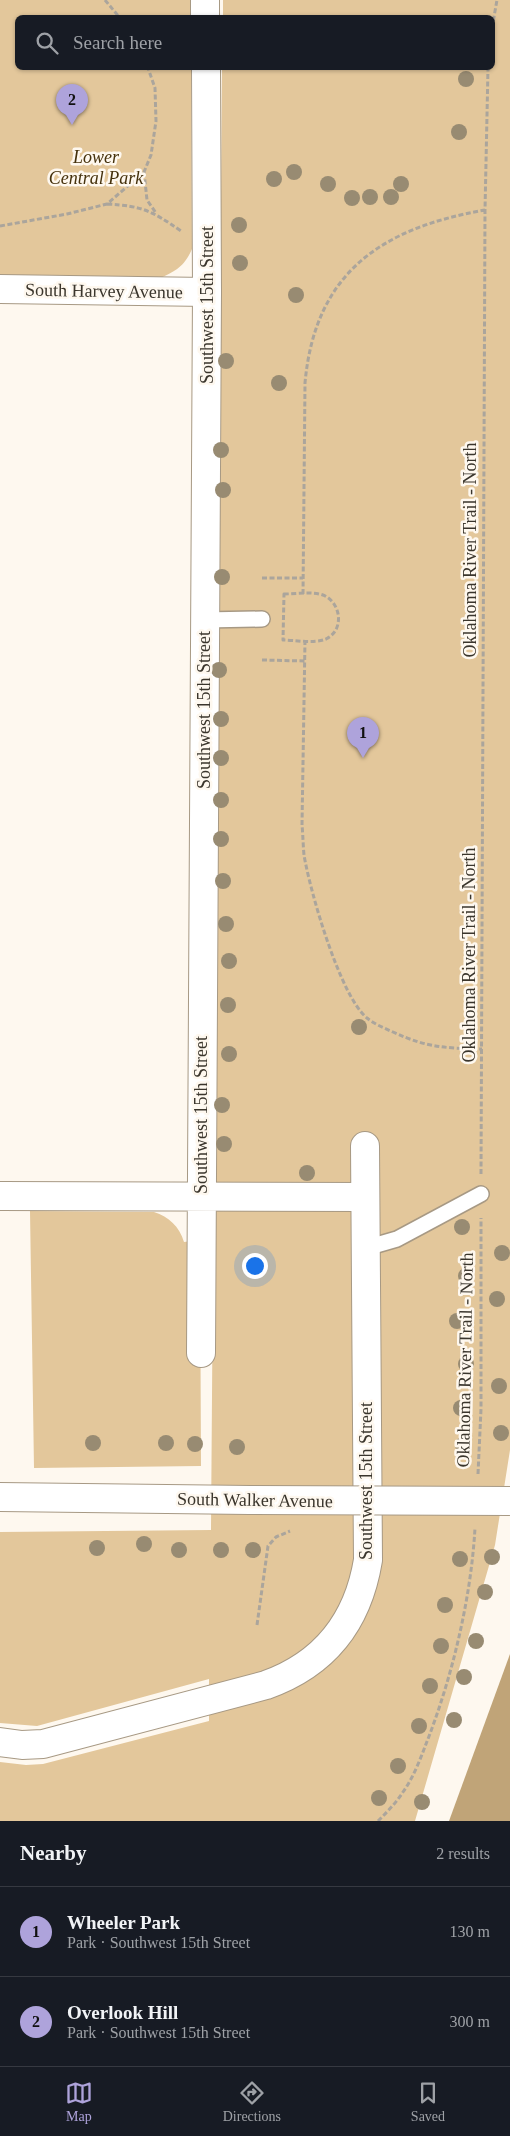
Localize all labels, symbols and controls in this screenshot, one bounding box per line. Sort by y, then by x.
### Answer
search box [15,15,495,70]
icon: search [33,29,61,57]
text: Search here [73,32,162,53]
pin: 2 [56,84,88,125]
park label: Lower Central Park [49,147,144,188]
street label: Southwest 15th Street [197,226,217,384]
street label: South Harvey Avenue [25,280,183,302]
street label: Oklahoma River Trail - North [460,443,480,657]
street label: Southwest 15th Street [194,631,214,789]
pin: 1 [347,717,379,758]
street label: Oklahoma River Trail - North [459,848,479,1062]
street label: Southwest 15th Street [191,1036,211,1194]
street label: Oklahoma River Trail - North [453,1252,477,1468]
your location [242,1253,268,1279]
street label: Southwest 15th Street [356,1402,376,1560]
street label: South Walker Avenue [177,1489,333,1511]
text: Nearby [20,1841,87,1865]
text: 2 results [436,1845,490,1862]
text: Wheeler Park [67,1912,180,1933]
text: 1 [32,1923,40,1940]
text: 130 m [450,1923,490,1940]
text: Park · Southwest 15th Street [67,1934,250,1951]
text: Overlook Hill [67,2002,178,2023]
text: 2 [32,2013,40,2030]
text: 300 m [450,2013,490,2030]
text: Park · Southwest 15th Street [67,2024,250,2041]
tab: Map [65,2079,93,2125]
tab: Directions [223,2079,281,2125]
tab: Saved [411,2079,445,2125]

